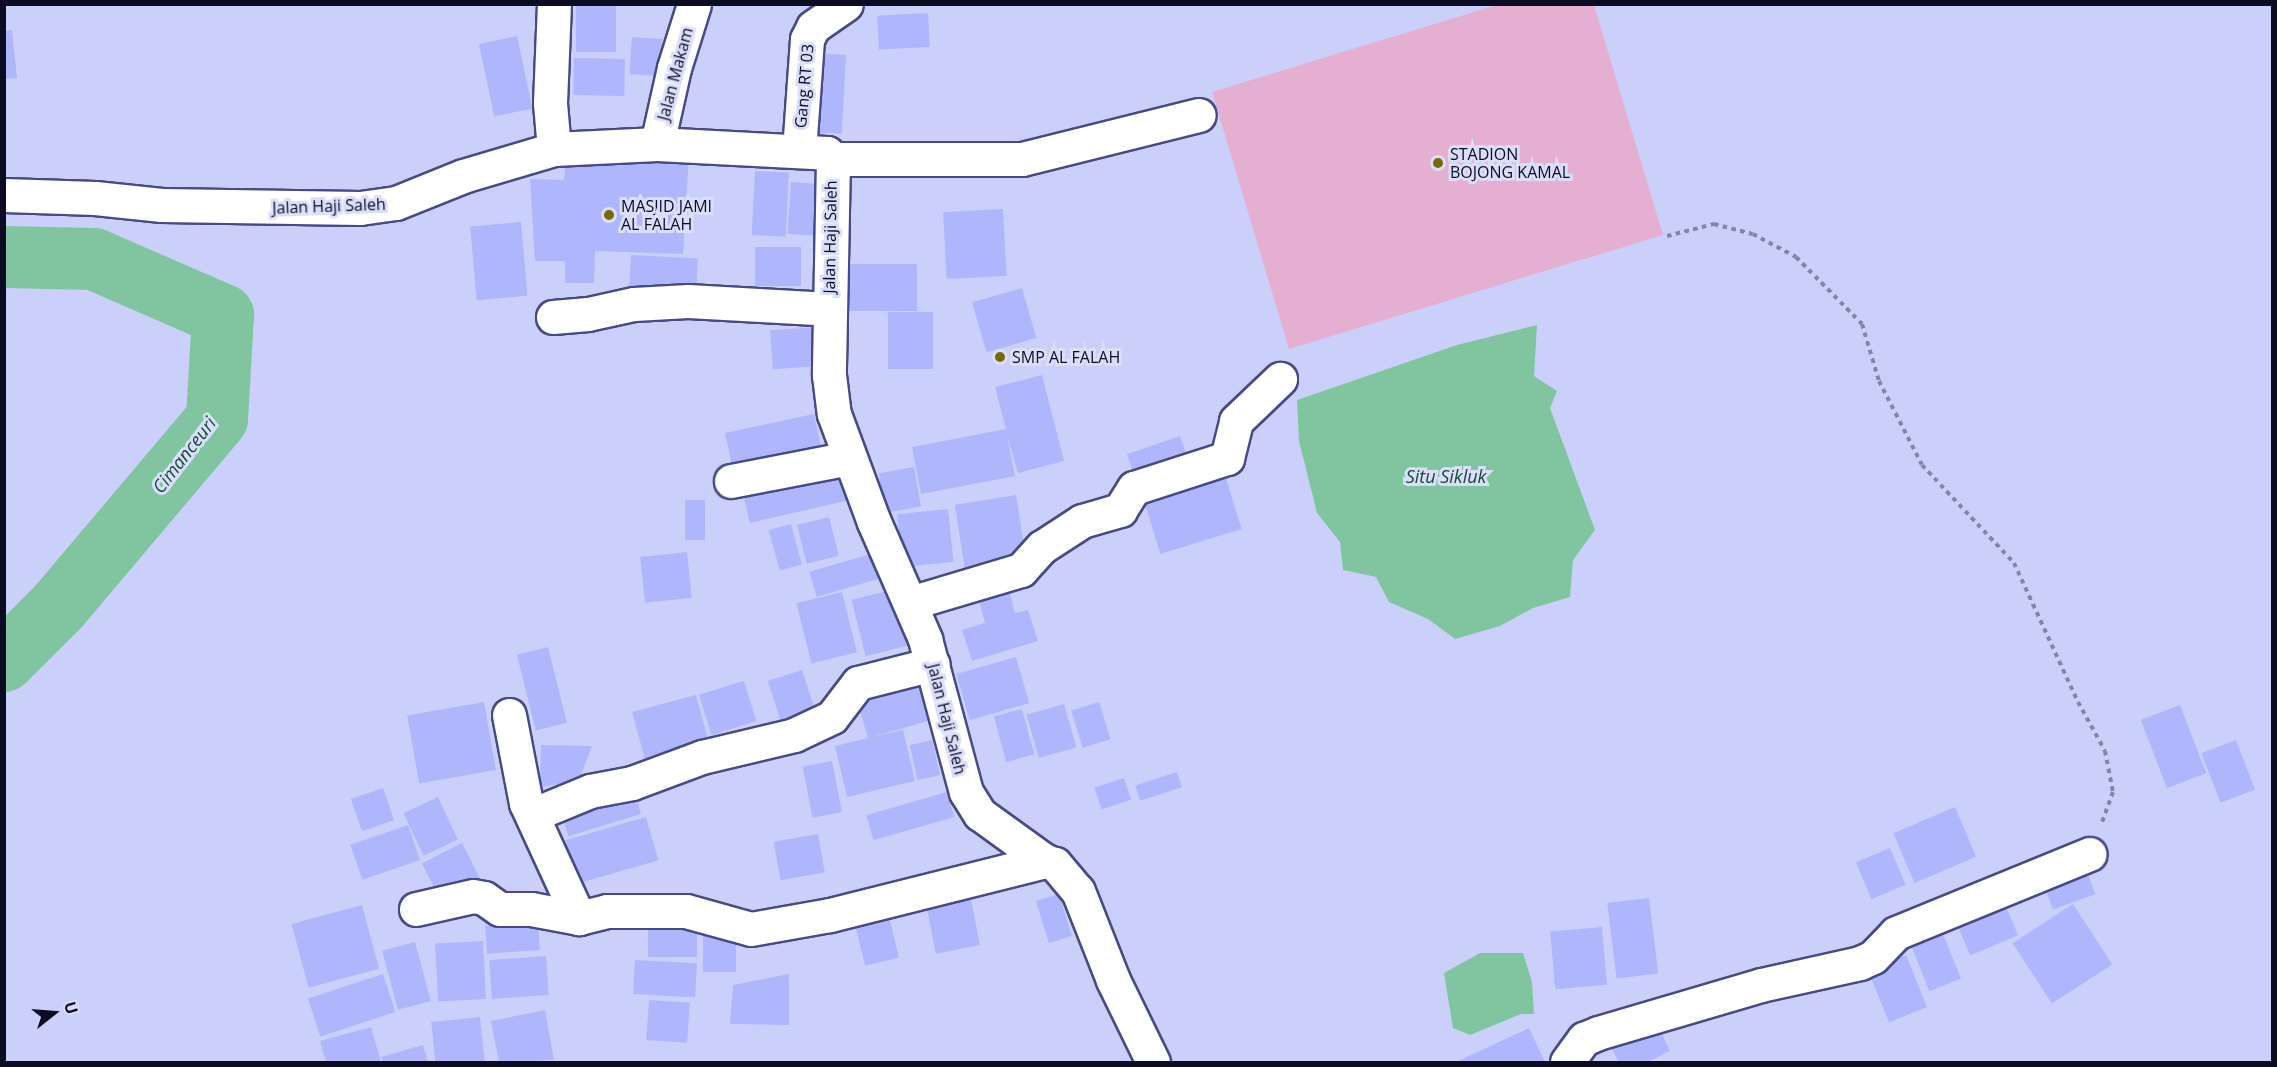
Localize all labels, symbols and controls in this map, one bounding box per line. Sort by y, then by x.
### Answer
street label: Jalan Makam [653,25,697,123]
street label: Gang RT 03 [791,43,817,129]
place label: STADION BOJONG KAMAL [1450,144,1570,182]
marker: STADION BOJONG KAMAL [1431,156,1445,170]
street label: Jalan Haji Saleh [819,180,841,294]
street label: Jalan Haji Saleh [272,194,386,218]
place label: MASJID JAMI AL FALAH [621,196,712,234]
marker: MASJID JAMI AL FALAH [602,208,616,222]
place label: SMP AL FALAH [1012,347,1120,367]
marker: SMP AL FALAH [993,350,1007,364]
water label: Cimanceuri [148,413,220,497]
water label: Situ Sikluk [1406,465,1486,487]
street label: Jalan Haji Saleh [924,662,970,776]
north arrow [24,983,84,1043]
text: U [59,999,84,1017]

